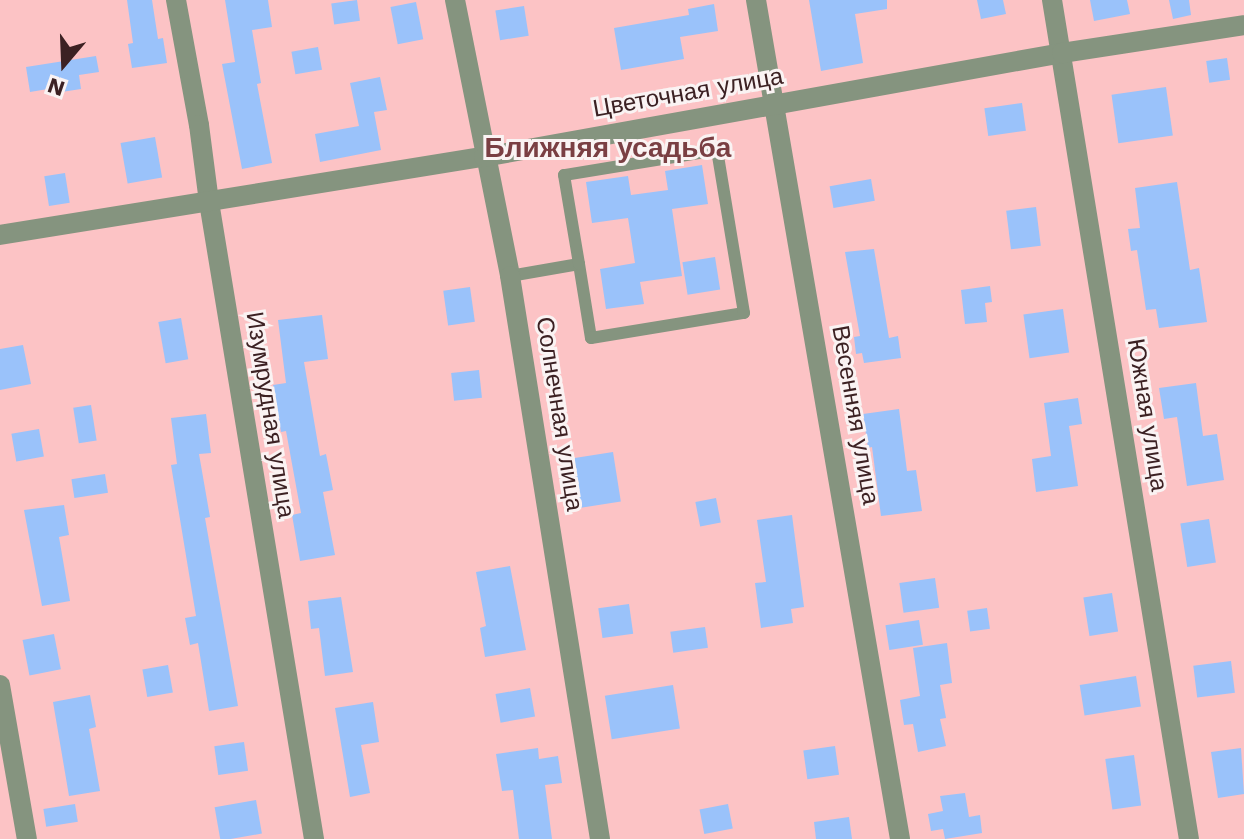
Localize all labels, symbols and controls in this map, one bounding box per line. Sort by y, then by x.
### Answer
north arrow [24,24,104,104]
street label: Цветочная улица [591,62,785,124]
text: N [44,73,68,102]
district label: Ближняя усадьба [485,131,731,165]
street label: Изумрудная улица [239,310,301,520]
street label: Солнечная улица [529,315,589,513]
street label: Весенняя улица [825,323,885,507]
street label: Южная улица [1121,337,1173,493]

